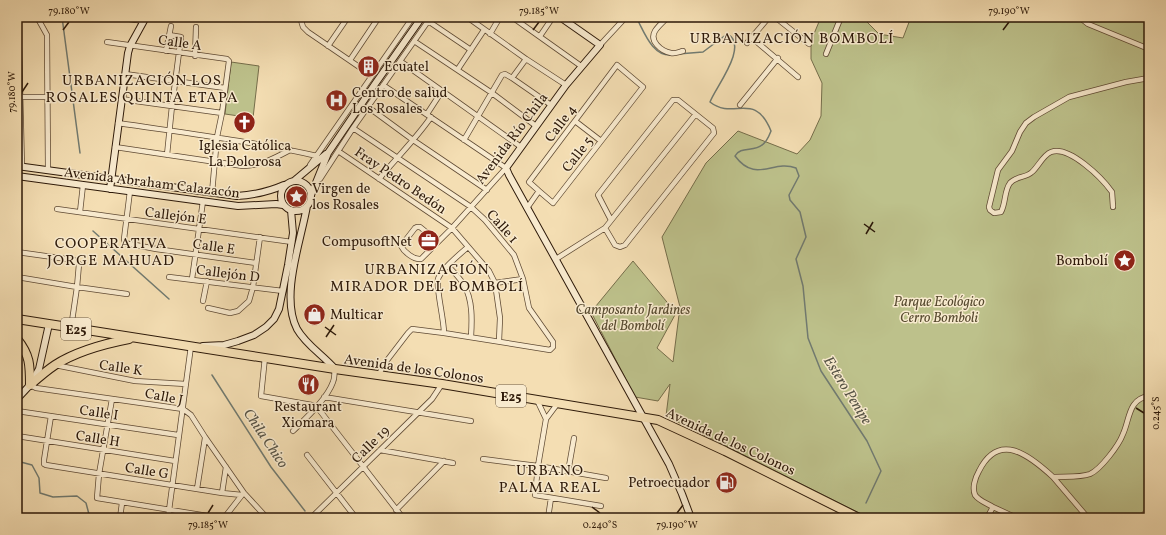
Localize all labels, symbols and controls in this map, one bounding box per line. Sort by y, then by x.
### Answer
text: 79.180°W [48,4,90,18]
text: 79.185°W [519,4,559,18]
text: 79.190°W [988,4,1030,18]
district label: URBANIZACIÓN BOMBOLÍ [690,29,894,50]
street label: Calle A [157,31,203,56]
building icon: Ecuatel [356,53,382,79]
place label: Ecuatel [384,58,429,77]
text: 79.180°W [5,71,19,113]
district label: URBANIZACIÓN LOS ROSALES QUINTA ETAPA [45,71,239,109]
place label: Centro de salud Los Rosales [352,84,448,119]
hospital icon: Centro de salud Los Rosales [324,87,350,113]
street label: Avenida Río Chila [471,89,553,189]
street label: Calle 4 [541,101,582,147]
church icon: Iglesia Católica La Dolorosa [232,110,258,136]
street label: Calle 5 [558,133,598,177]
place label: Iglesia Católica La Dolorosa [199,137,291,172]
street label: Fray Pedro Bedón [350,143,450,219]
street label: Avenida Abraham Calazacón [63,163,241,204]
place label: Virgen de los Rosales [312,180,379,215]
place icon: Virgen de los Rosales [284,183,310,209]
street label: Callejón E [144,203,208,230]
street label: Calle 1 [482,206,522,248]
office icon: CompusoftNet [415,228,441,254]
place label: CompusoftNet [322,233,412,252]
district label: COOPERATIVA JORGE MAHUAD [47,234,175,272]
street label: Calle E [192,235,236,260]
place icon: Bombolí [1111,247,1137,273]
place label: Bombolí [1056,252,1109,271]
district label: URBANIZACIÓN MIRADOR DEL BOMBOLÍ [330,260,524,298]
street label: Callejón D [195,261,261,288]
park label: Parque Ecológico Cerro Bomboli [893,293,985,328]
shop icon: Multicar [302,301,328,327]
park label: Camposanto Jardines del Bombolí [576,301,690,336]
place label: Multicar [330,306,383,325]
road number: E25 [61,318,91,340]
street label: Avenida de los Colonos [343,350,485,389]
water label: Estero Penipe [817,352,876,430]
street label: Calle K [98,356,144,381]
restaurant icon: Restaurant Xiomara [295,371,321,397]
street label: Calle J [143,384,185,411]
road number: E25 [496,385,526,407]
text: 0.245°S [1149,396,1163,430]
place label: Restaurant Xiomara [274,398,342,433]
street label: Calle I [78,401,119,426]
street label: Avenida de los Colonos [663,404,798,481]
water label: Chila Chico [237,405,293,473]
street label: Calle 19 [348,422,394,468]
street label: Calle H [74,427,121,452]
street label: Calle G [123,459,170,484]
district label: URBANO PALMA REAL [499,461,601,499]
fuel station icon: Petroecuador [713,469,739,495]
place label: Petroecuador [628,474,710,493]
text: 79.185°W [188,518,228,532]
text: 0.240°S [583,518,617,532]
text: 79.190°W [656,518,698,532]

